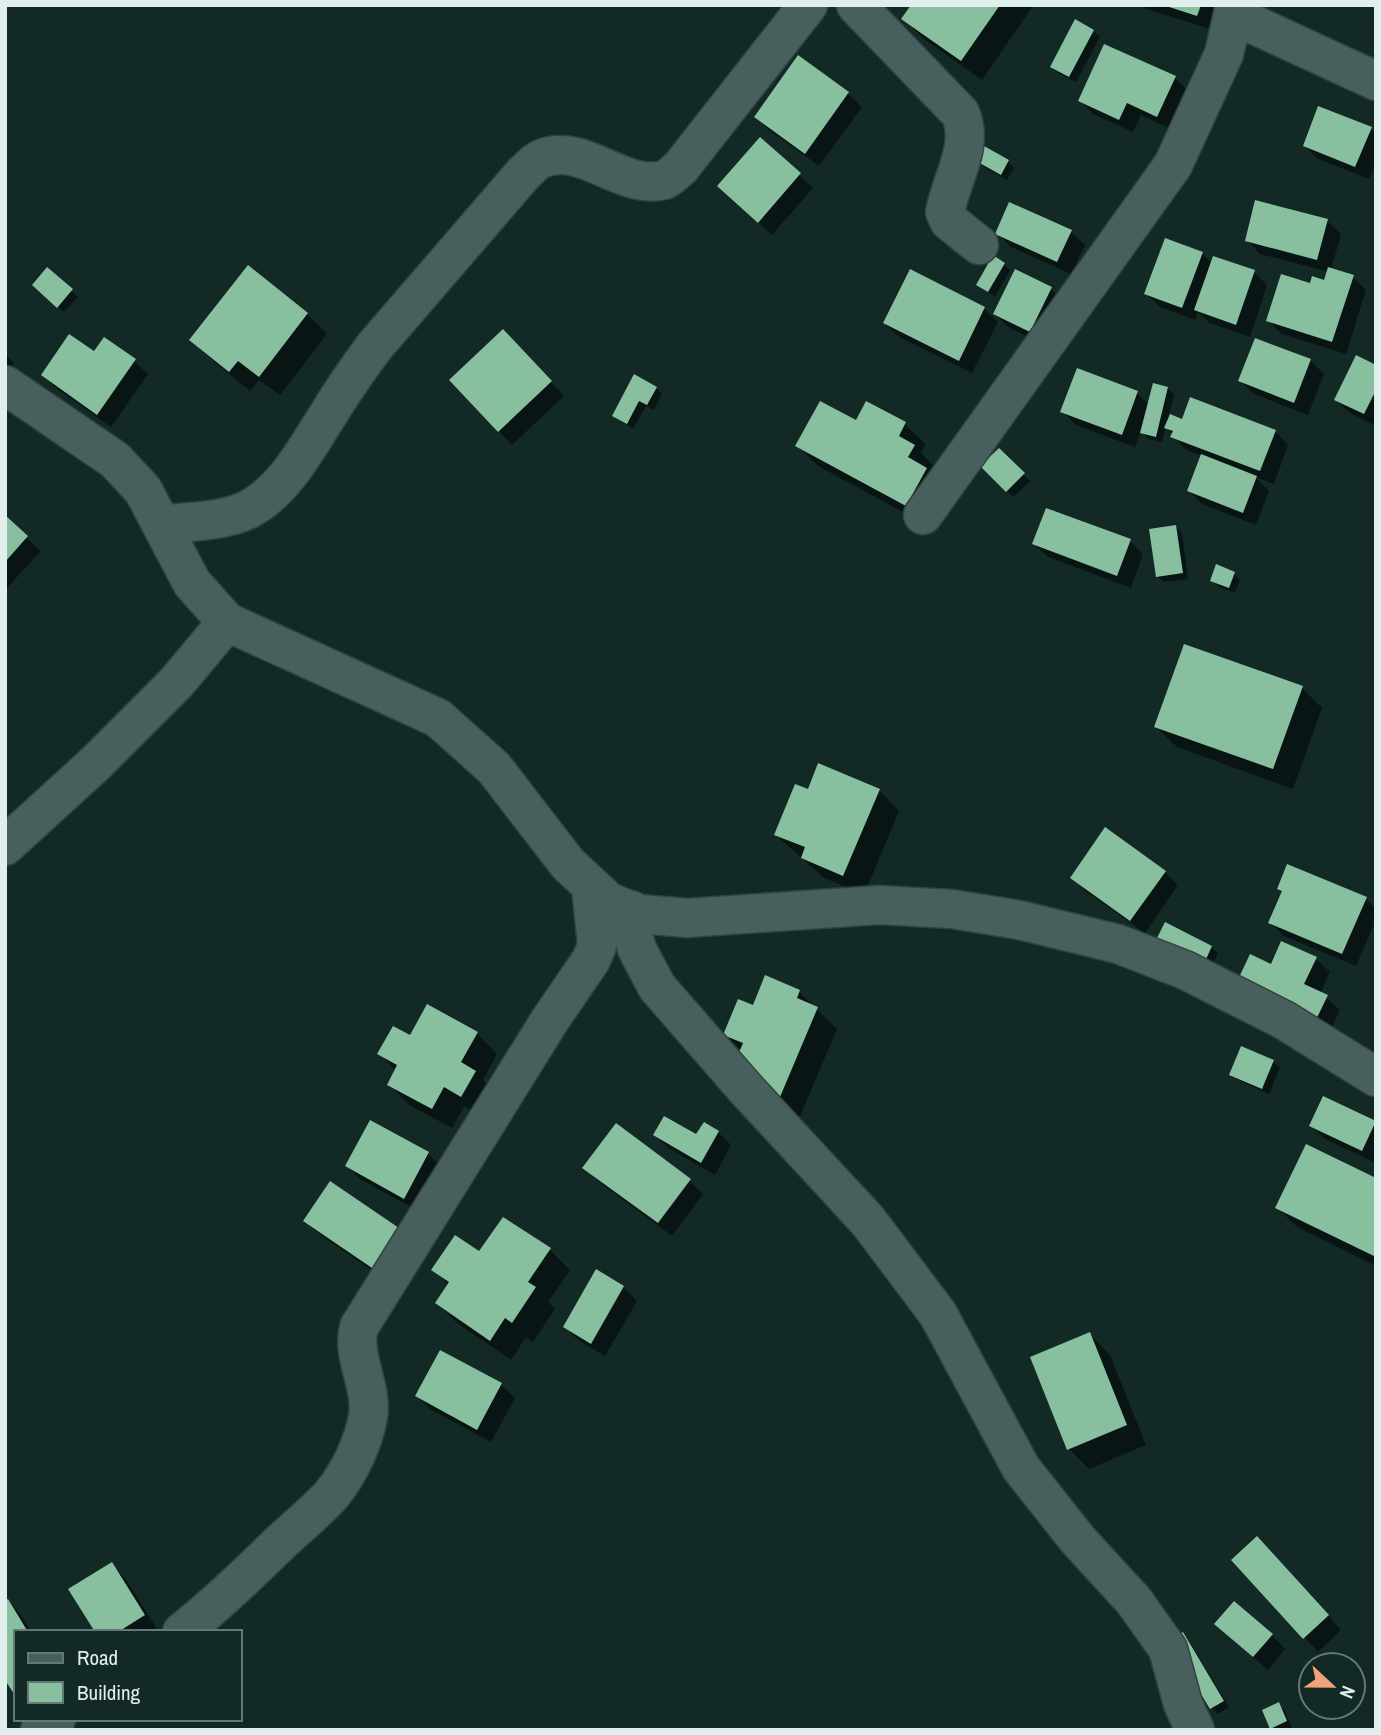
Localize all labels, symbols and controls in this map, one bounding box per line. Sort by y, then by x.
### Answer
legend [14,1630,242,1721]
text: Road [77,1643,118,1672]
north arrow [1297,1651,1367,1721]
text: Building [77,1678,141,1707]
text: N [1334,1682,1362,1702]

